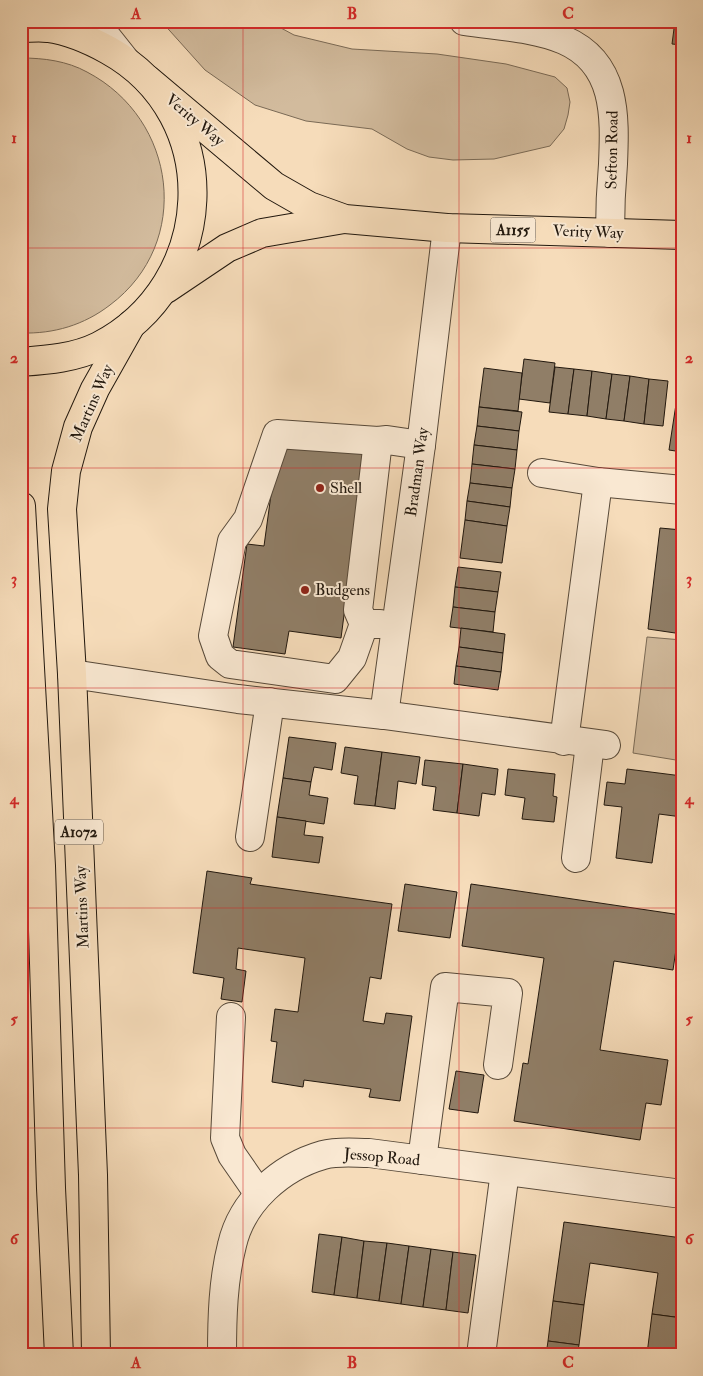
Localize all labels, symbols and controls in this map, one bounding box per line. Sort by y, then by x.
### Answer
text: A [130,4,142,24]
text: B [347,4,357,24]
text: C [562,4,574,24]
street label: Verity Way [161,90,229,151]
street label: Sefton Road [601,110,623,190]
text: 1 [11,128,17,148]
text: 1 [686,128,692,148]
road number: A1155 [490,218,536,242]
street label: Verity Way [552,221,625,243]
text: 2 [10,348,18,368]
text: 2 [685,348,693,368]
street label: Martins Way [66,360,118,445]
street label: Bradman Way [401,425,433,518]
place label: Shell [330,478,362,498]
marker: Shell [314,482,326,494]
text: 3 [11,569,17,589]
text: 3 [686,569,692,589]
place label: Budgens [315,580,370,600]
marker: Budgens [299,584,311,596]
text: 4 [9,789,20,809]
text: 4 [684,789,695,809]
road number: A1072 [55,820,103,844]
street label: Martins Way [71,864,93,949]
text: 5 [10,1009,18,1029]
text: 5 [685,1009,693,1029]
street label: Jessop Road [342,1144,421,1171]
text: 6 [10,1229,20,1249]
text: 6 [685,1229,695,1249]
text: A [130,1353,142,1373]
text: B [347,1353,357,1373]
text: C [562,1353,574,1373]

